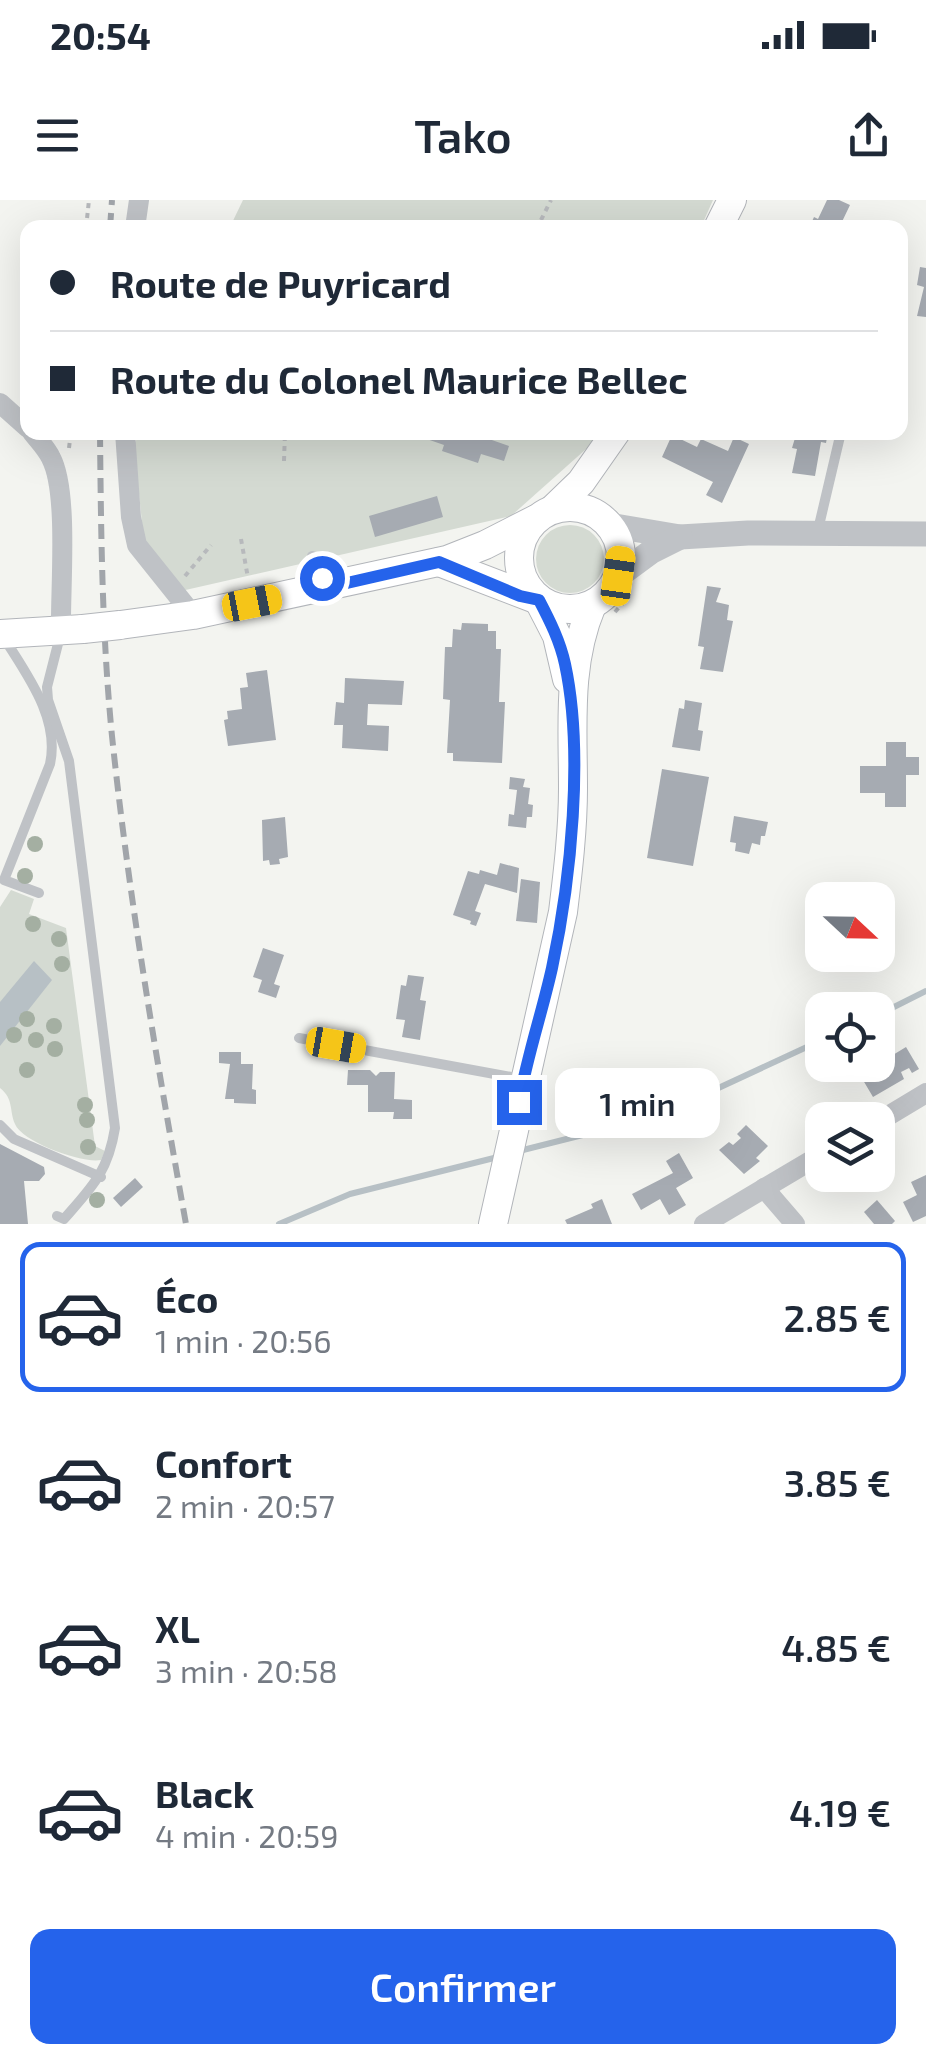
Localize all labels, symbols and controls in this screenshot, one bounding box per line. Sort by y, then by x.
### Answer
text: 20:54 [50,12,151,58]
icon: menu [30,108,85,163]
text: Tako [414,108,512,162]
icon: share [841,108,896,163]
text: Route de Puyricard [110,260,451,306]
text: Route du Colonel Maurice Bellec [110,356,688,402]
car [599,544,637,608]
route start [300,556,345,601]
car [220,583,284,623]
north arrow [805,882,895,972]
map controls [805,882,895,1192]
button: locate [805,992,895,1082]
car [304,1025,368,1065]
callout: 1 min [554,1067,719,1137]
route end [497,1080,542,1125]
text: 1 min [600,1084,675,1122]
button: layers [805,1102,895,1192]
icon: car [35,1272,125,1362]
text: Éco [155,1275,218,1321]
text: 2.85 € [783,1294,891,1340]
text: 1 min · 20:56 [155,1321,332,1359]
icon: car [35,1437,125,1527]
text: Confort [155,1440,292,1486]
text: 3.85 € [784,1459,891,1505]
text: 2 min · 20:57 [155,1486,335,1524]
icon: car [35,1602,125,1692]
text: XL [155,1605,200,1651]
text: 4.85 € [781,1624,891,1670]
text: 3 min · 20:58 [155,1651,338,1689]
icon: car [35,1767,125,1857]
text: Black [155,1770,254,1816]
text: 4.19 € [789,1789,891,1835]
text: 4 min · 20:59 [155,1816,339,1854]
button: Confirmer [30,1929,896,2044]

